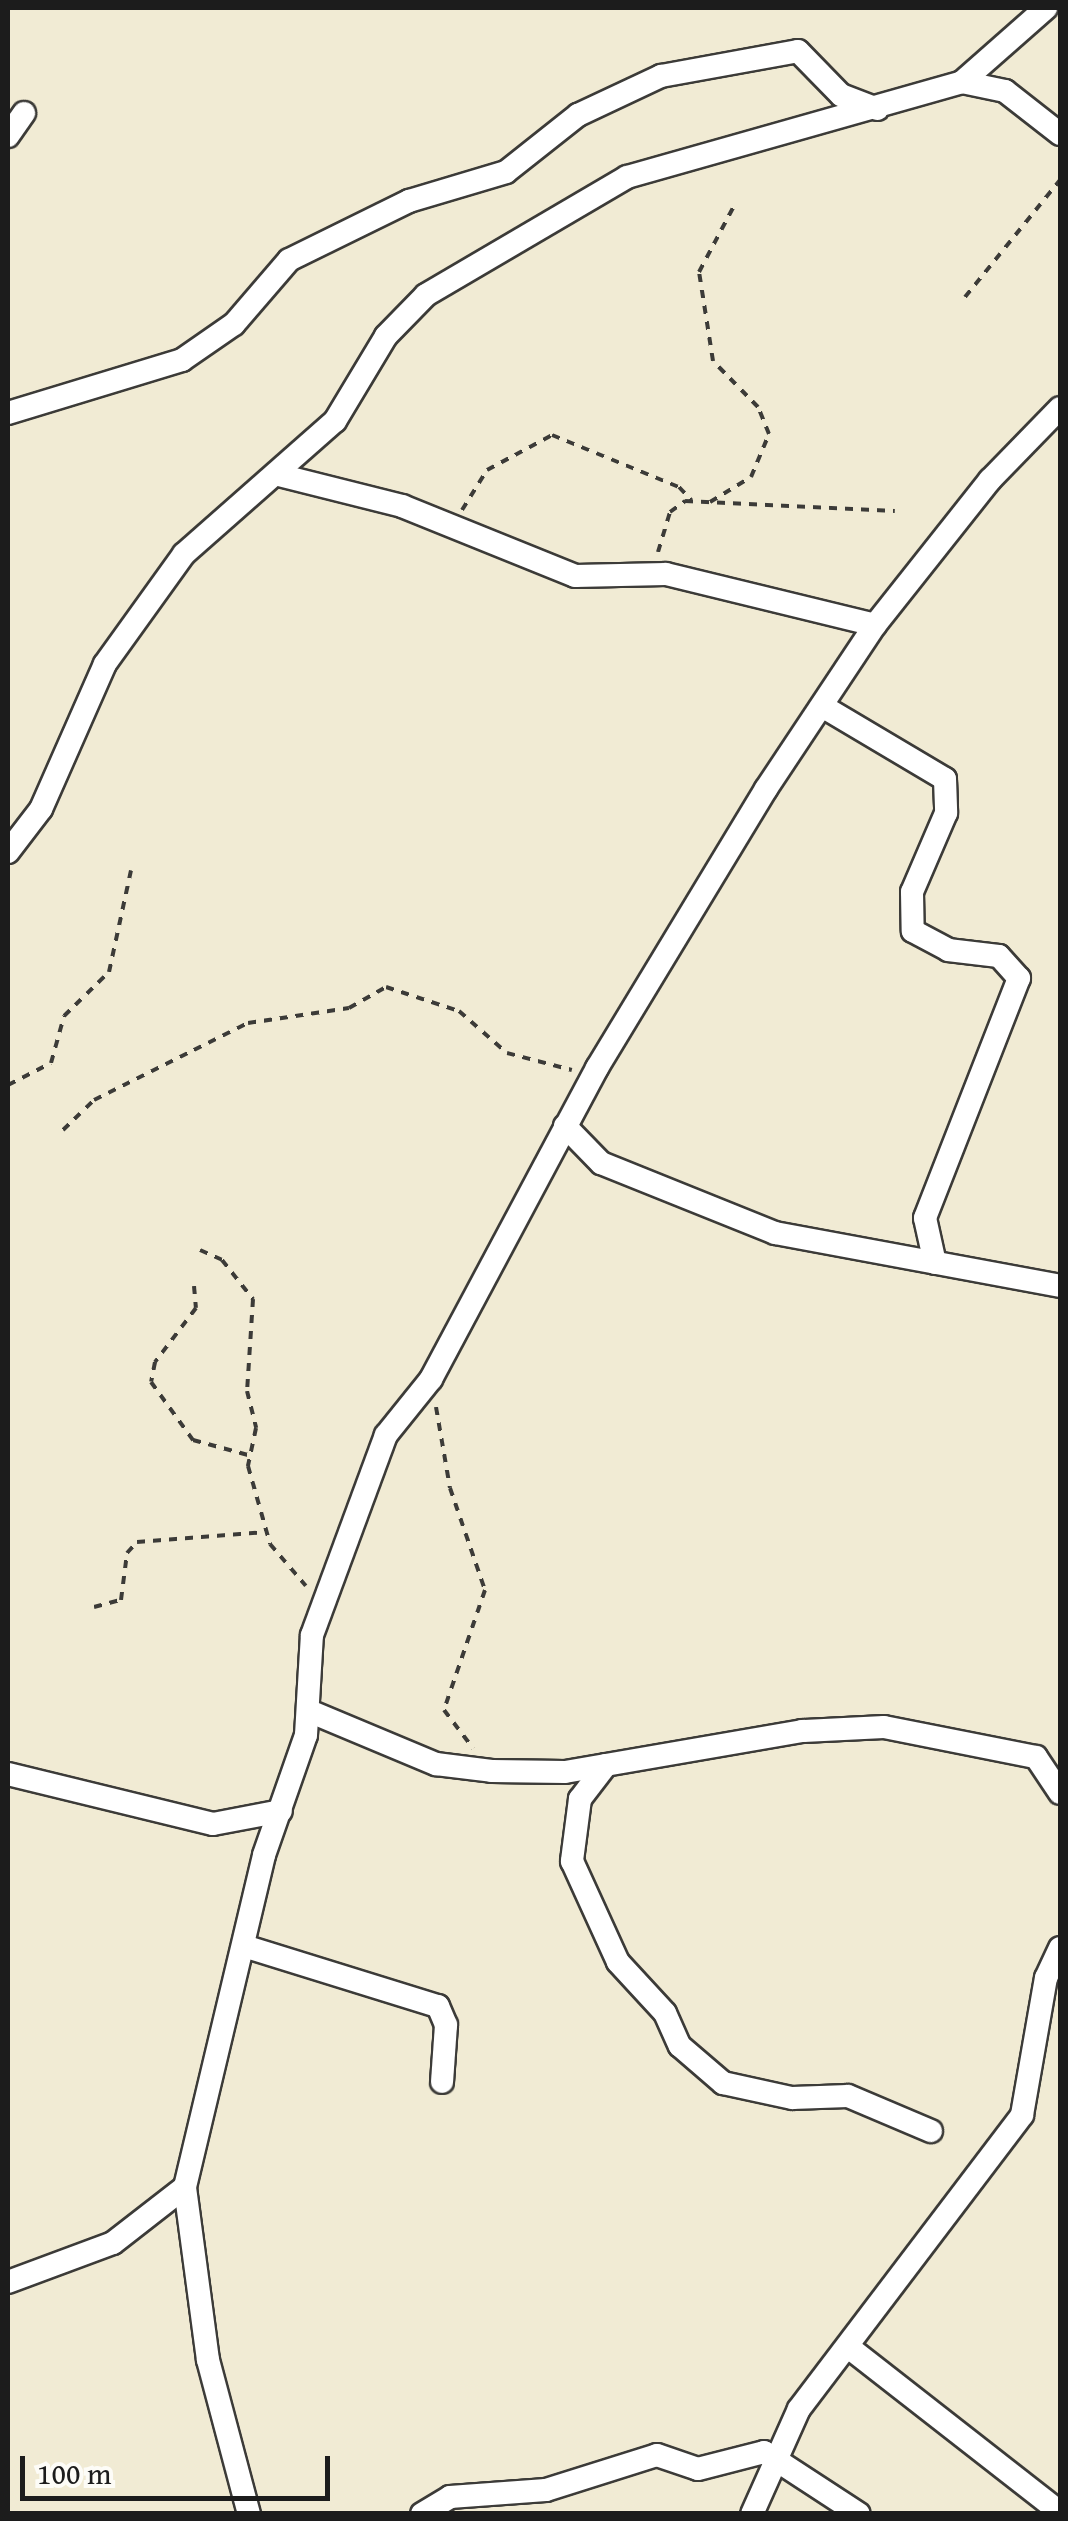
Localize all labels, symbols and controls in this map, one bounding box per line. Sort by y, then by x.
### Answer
scale bar [25,2436,335,2498]
text: 100 m [37,2451,111,2495]

